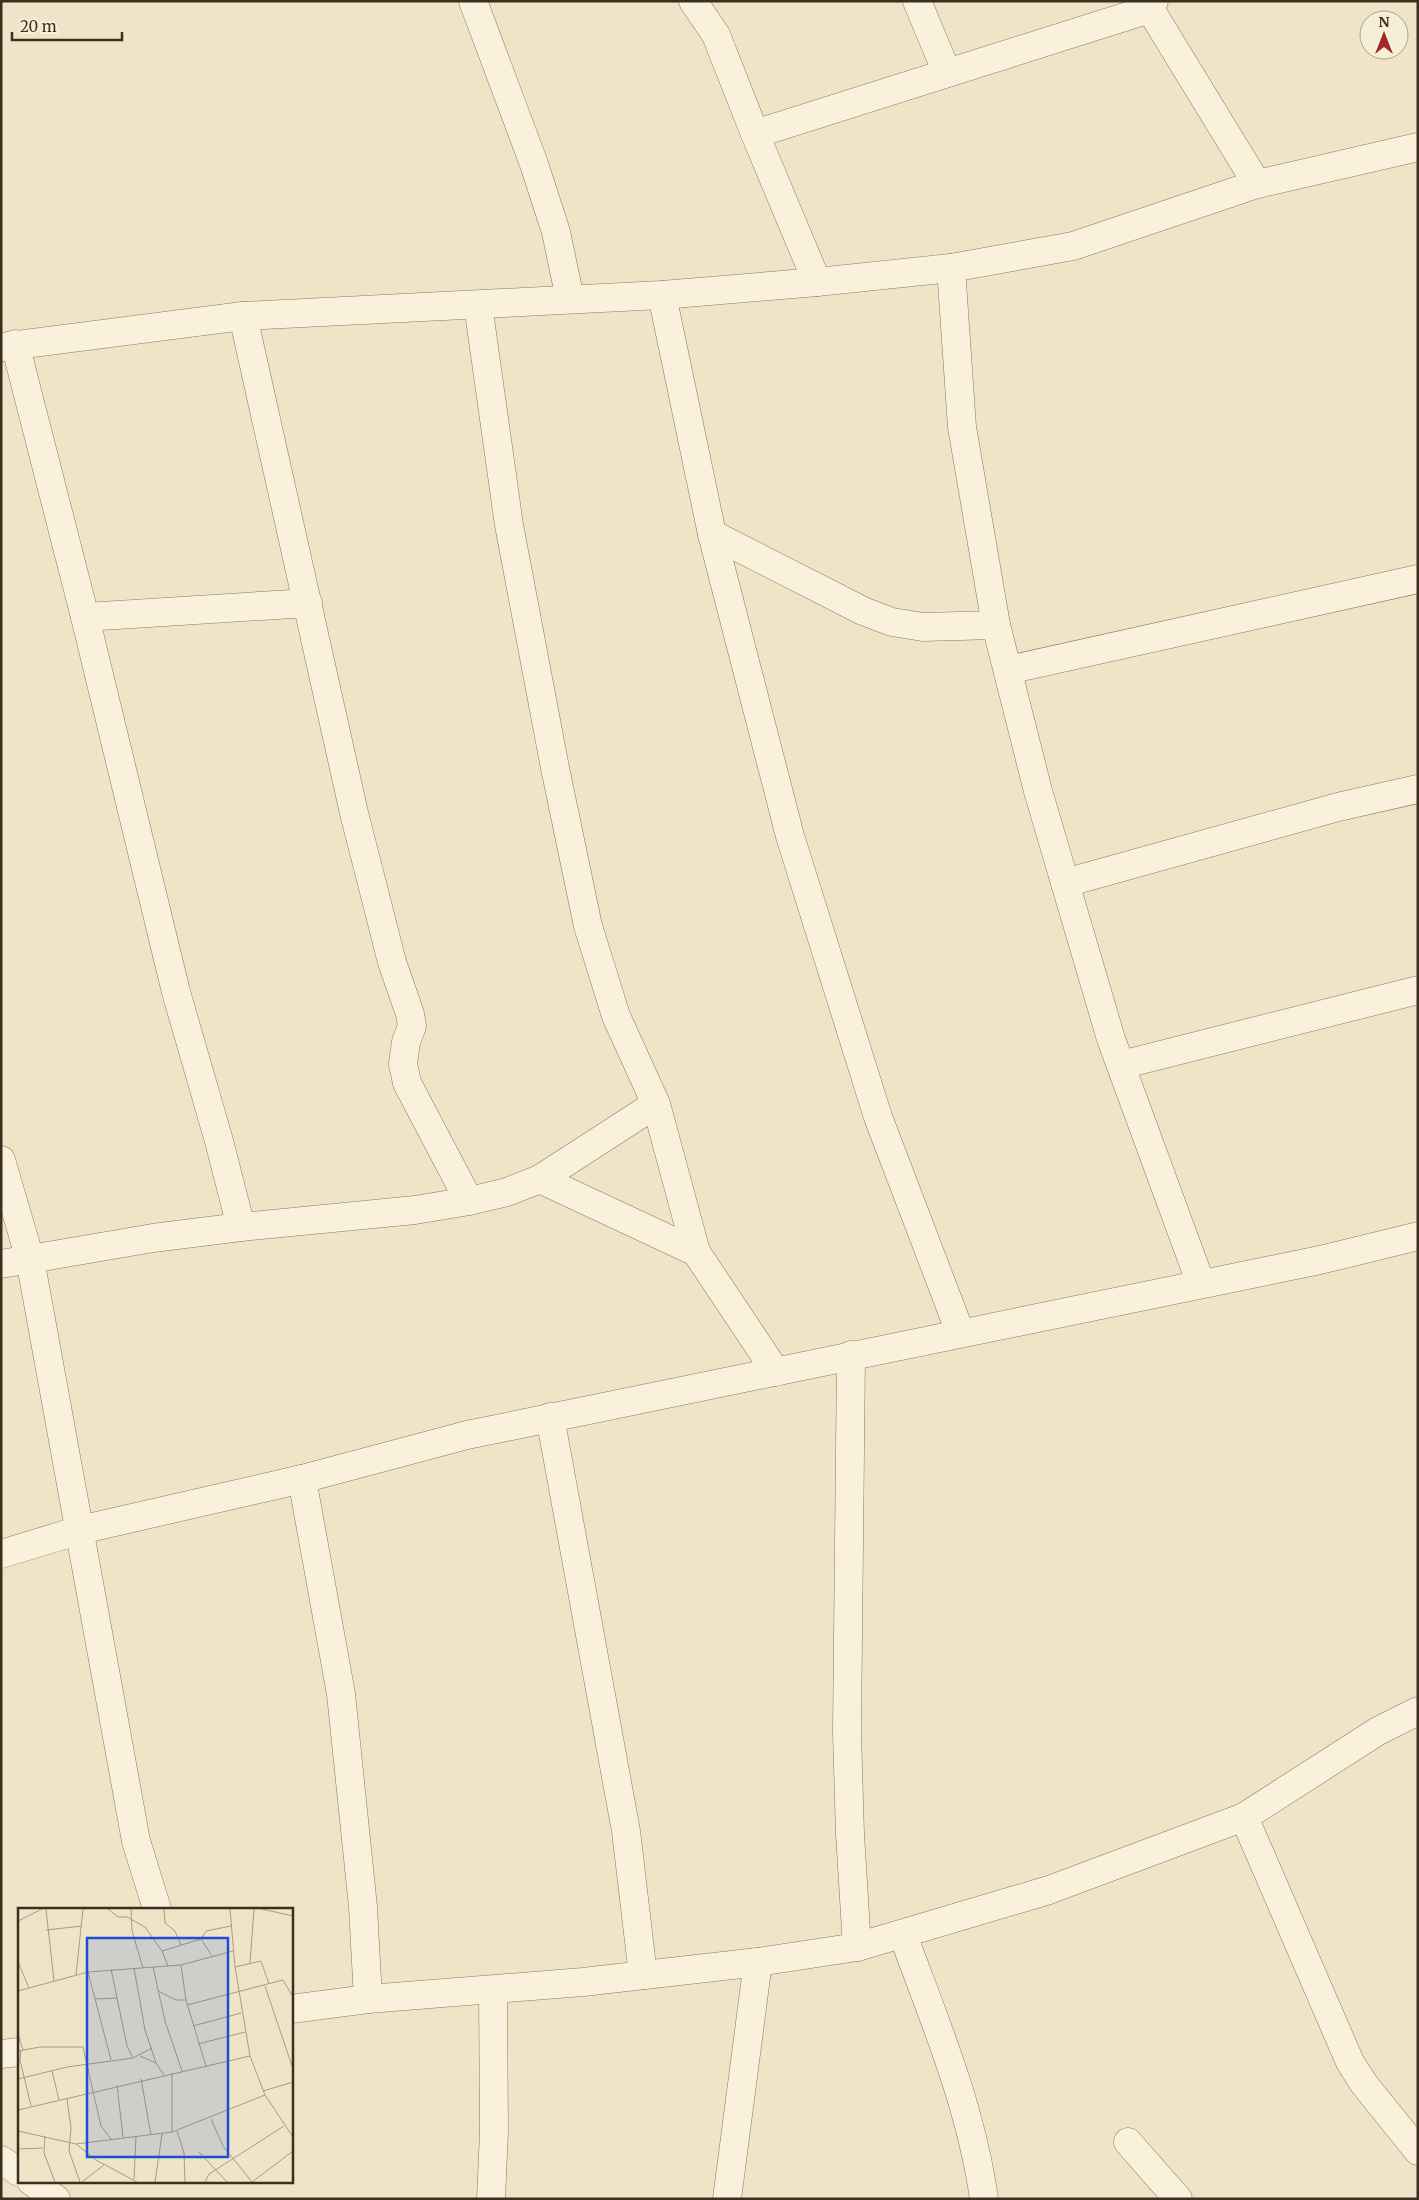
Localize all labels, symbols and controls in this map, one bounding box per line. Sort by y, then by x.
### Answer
scale bar [12,10,122,42]
north arrow [1359,10,1409,60]
text: N [1378,13,1390,31]
text: 20 m [20,17,57,36]
inset map [18,1908,292,2182]

